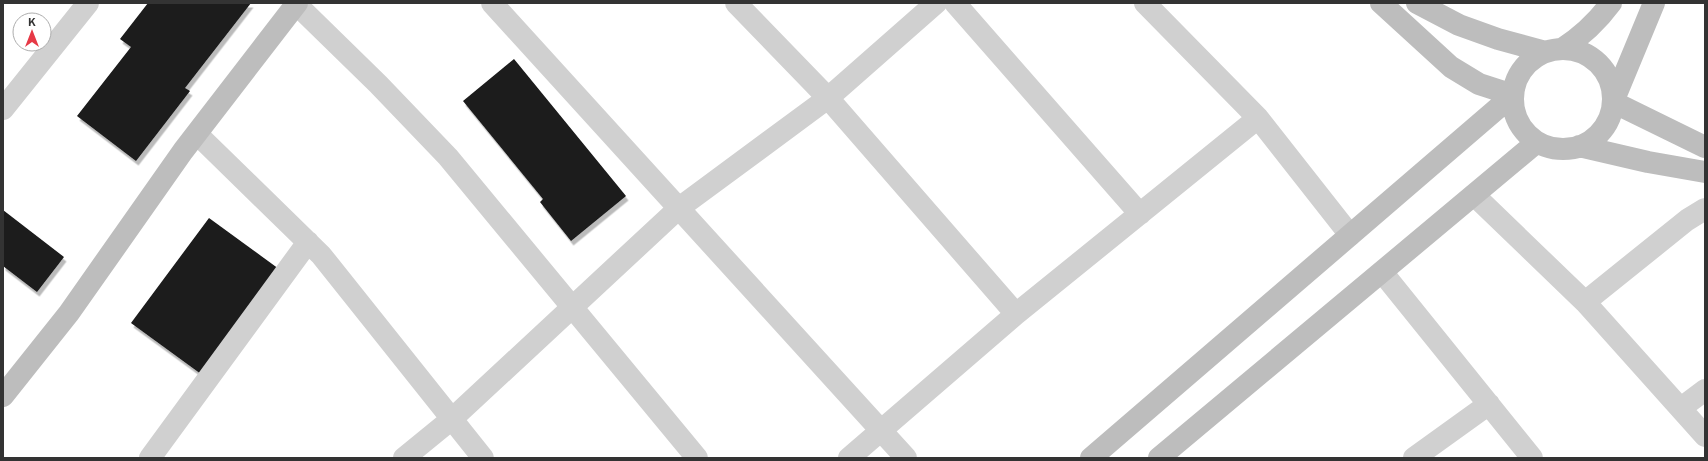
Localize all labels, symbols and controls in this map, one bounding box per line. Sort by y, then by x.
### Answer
north arrow [12,12,52,52]
text: K [28,16,36,28]

